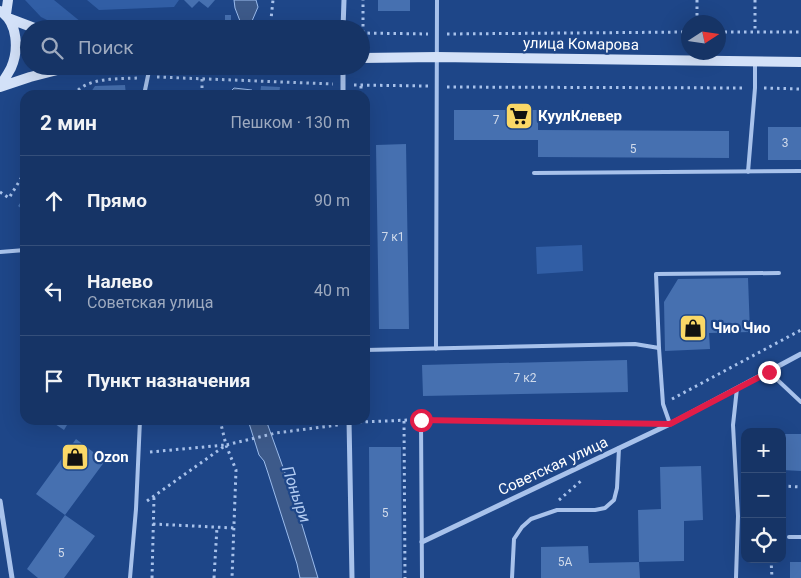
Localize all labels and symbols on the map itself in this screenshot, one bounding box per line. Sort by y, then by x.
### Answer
north arrow [681,15,726,60]
street label: улица Комарова [523,34,639,54]
supermarket icon: КуулКлевер [504,101,534,131]
place label: КуулКлевер [538,107,622,125]
house number: 7 [493,113,500,127]
house number: 3 [782,136,788,150]
house number: 5 [630,142,637,156]
house number: 7 к1 [382,230,404,244]
shop icon: Чио Чио [678,313,708,343]
place label: Чио Чио [712,319,770,337]
route end [758,361,781,384]
house number: 7 к2 [514,371,537,385]
route start [410,409,433,432]
street label: Советская улица [495,433,611,499]
shop icon: Ozon [60,442,90,472]
place label: Ozon [94,448,129,466]
water label: Поныри [278,463,315,525]
house number: 5 [382,506,389,520]
house number: 5 [58,546,65,560]
house number: 5А [558,555,572,569]

